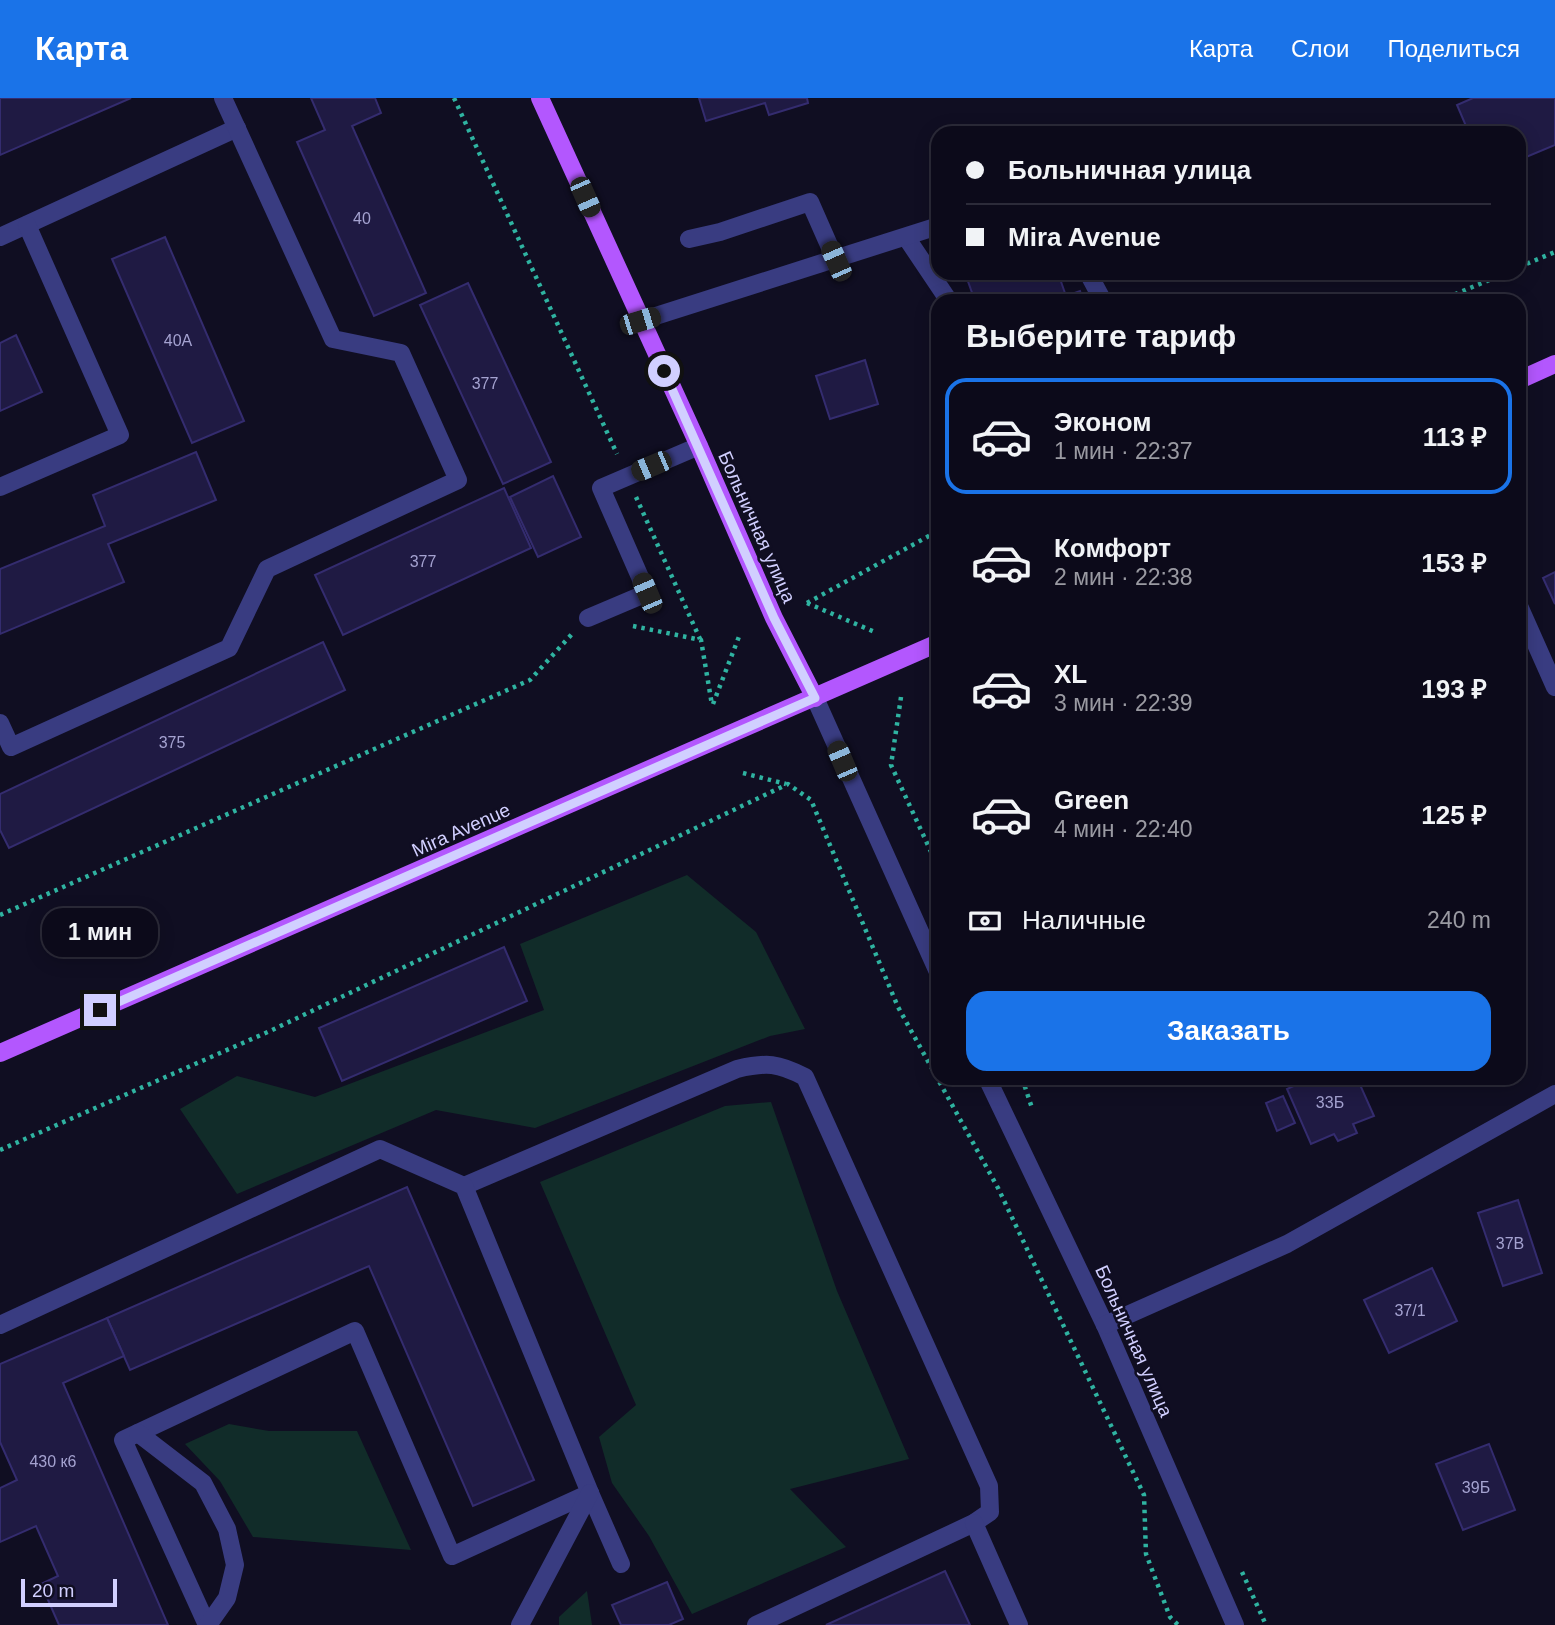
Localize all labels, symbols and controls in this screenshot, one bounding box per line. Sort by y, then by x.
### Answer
text: Карта [35,30,128,67]
text: Карта [1189,35,1253,62]
text: Слои [1291,35,1349,62]
text: Поделиться [1387,35,1520,62]
text: Больничная улица [1008,155,1251,185]
car [567,174,604,220]
house number: 40 [353,210,371,227]
text: Mira Avenue [1008,222,1161,252]
car [818,238,855,284]
car [617,305,664,337]
text: Выберите тариф [966,318,1236,354]
house number: 40А [164,332,193,349]
route start [648,355,680,387]
house number: 377 [472,375,498,392]
icon: car [970,405,1033,468]
text: Эконом [1054,407,1152,437]
text: 113 ₽ [1423,422,1487,452]
text: 1 мин · 22:37 [1054,438,1193,464]
car [628,448,675,484]
street label: Больничная улица [714,448,800,606]
icon: car [970,531,1033,594]
text: Комфорт [1054,533,1171,563]
text: 153 ₽ [1421,548,1487,578]
house number: 377 [410,553,436,570]
text: 2 мин · 22:38 [1054,564,1193,590]
car [630,570,665,616]
icon: car [970,657,1033,720]
text: XL [1054,659,1087,689]
text: 193 ₽ [1421,674,1487,704]
text: 3 мин · 22:39 [1054,690,1193,716]
house number: 375 [159,734,185,751]
car [825,738,860,784]
icon: car [970,783,1033,846]
text: Green [1054,785,1129,815]
street label: Mira Avenue [409,799,513,861]
text: 125 ₽ [1421,800,1487,830]
text: 4 мин · 22:40 [1054,816,1193,842]
icon: cash [966,902,1004,940]
text: Наличные [1022,905,1146,935]
text: 240 m [1427,907,1491,933]
callout: 1 мин [42,908,158,958]
text: 1 мин [68,919,132,945]
button: Заказать [966,991,1491,1071]
route end [84,994,116,1026]
house number: 33Б [1316,1094,1344,1111]
house number: 37В [1496,1235,1524,1252]
street label: Больничная улица [1091,1262,1177,1420]
house number: 37/1 [1394,1302,1426,1319]
house number: 430 к6 [29,1453,77,1470]
house number: 39Б [1462,1479,1490,1496]
scale bar [21,1576,117,1608]
text: 20 m [32,1580,74,1601]

